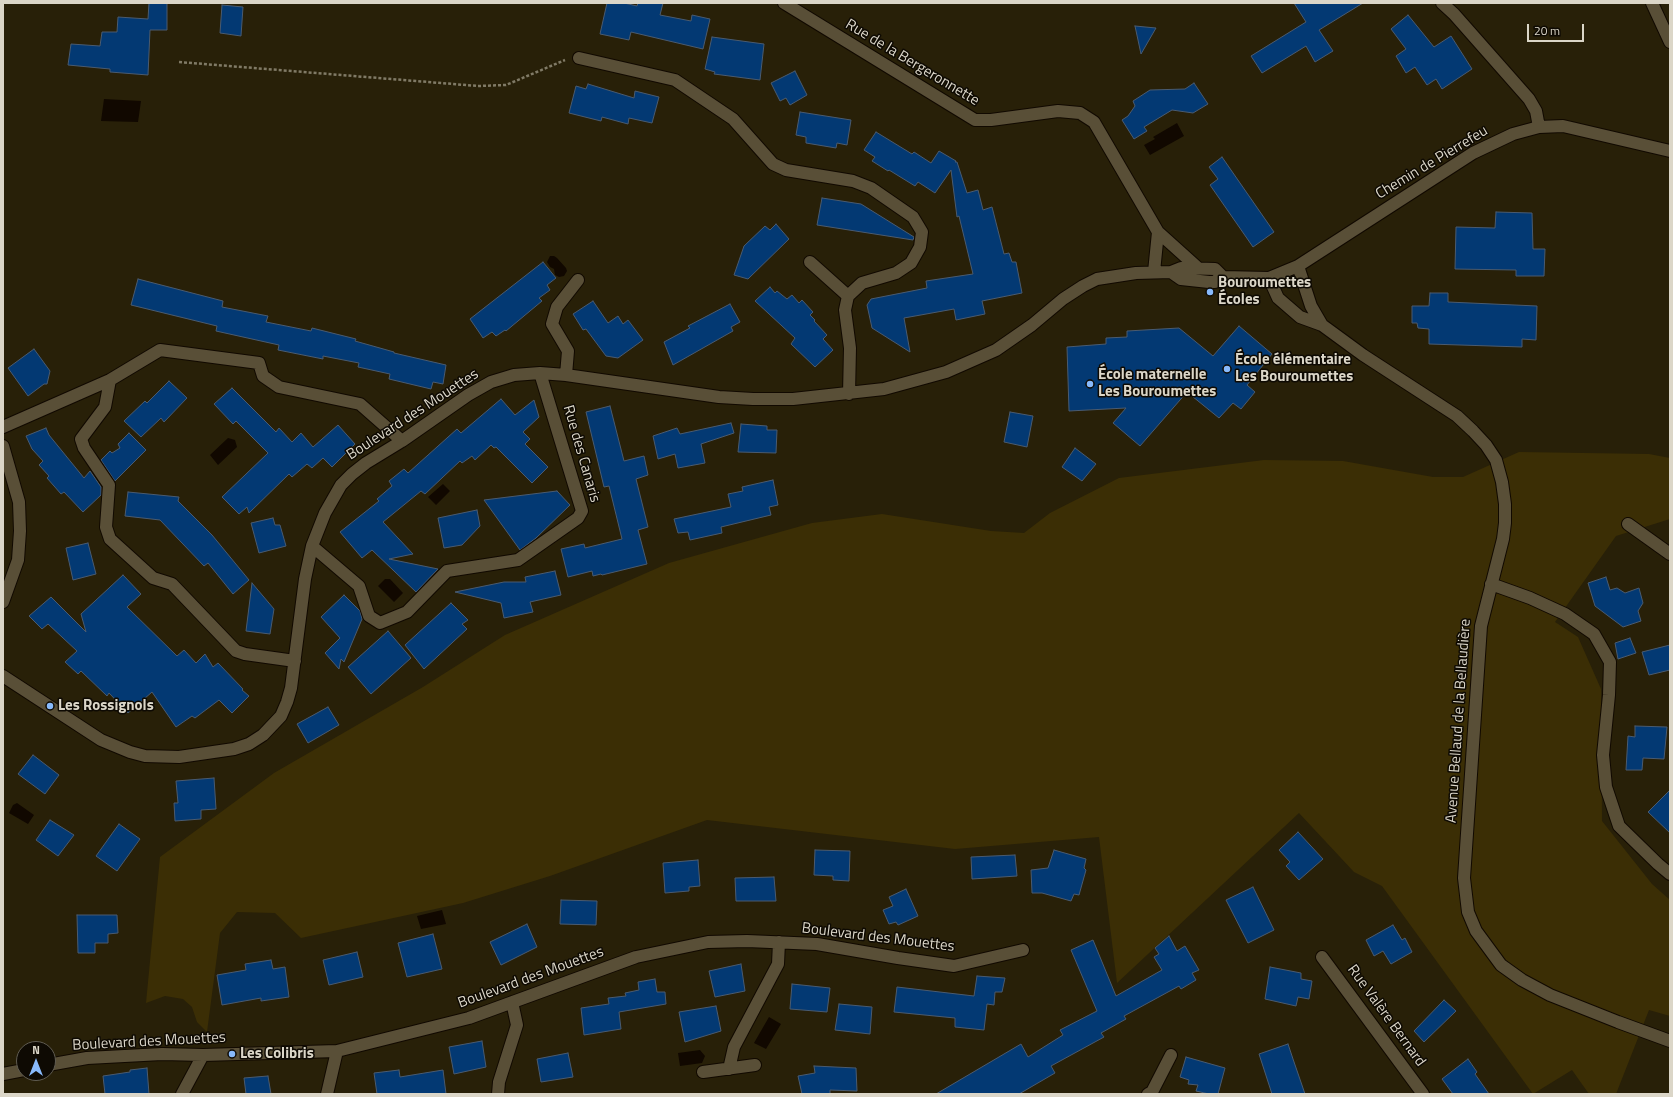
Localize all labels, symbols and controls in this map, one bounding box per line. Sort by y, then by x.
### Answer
street label: Rue de la Bergeronnette [842,16,982,110]
scale bar [1529,16,1586,42]
text: 20 m [1534,21,1560,40]
street label: Chemin de Pierrefeu [1373,122,1491,204]
place label: Bouroumettes Écoles [1218,274,1311,309]
marker: Bouroumettes Écoles [1205,287,1215,297]
place label: École élémentaire Les Bouroumettes [1235,351,1353,386]
marker: École élémentaire Les Bouroumettes [1222,364,1232,374]
street label: Boulevard des Mouettes [344,366,482,464]
place label: École maternelle Les Bouroumettes [1098,366,1216,401]
marker: École maternelle Les Bouroumettes [1085,379,1095,389]
street label: Rue des Canaris [558,403,604,505]
street label: Avenue Bellaud de la Bellaudière [1443,618,1475,824]
place label: Les Rossignols [58,697,154,715]
marker: Les Rossignols [45,701,55,711]
street label: Boulevard des Mouettes [801,920,955,956]
street label: Boulevard des Mouettes [456,943,606,1013]
street label: Rue Valère Bernard [1343,962,1429,1070]
street label: Boulevard des Mouettes [72,1029,226,1055]
north arrow [16,1041,56,1081]
text: N [32,1042,40,1058]
place label: Les Colibris [240,1045,314,1063]
marker: Les Colibris [227,1049,237,1059]

